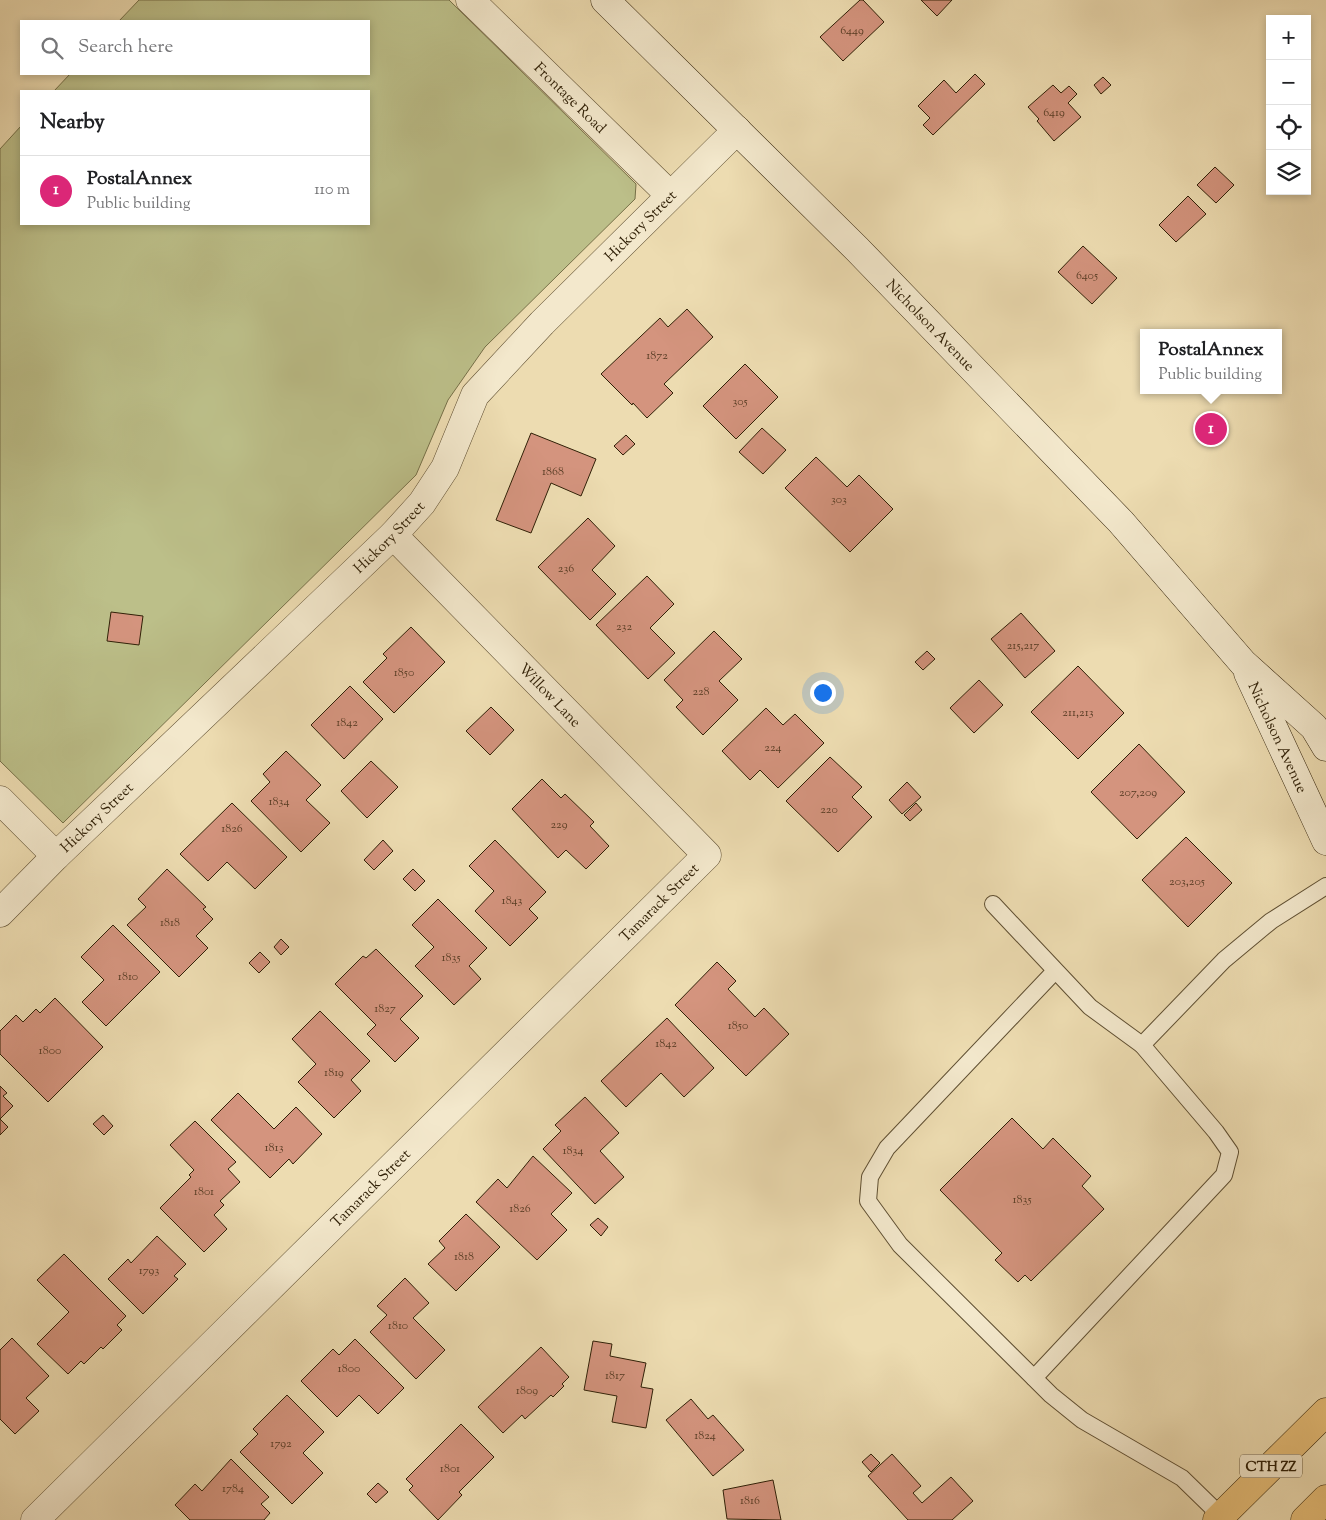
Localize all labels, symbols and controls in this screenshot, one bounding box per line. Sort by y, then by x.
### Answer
map controls [1266,15,1311,195]
button: + [1266,15,1311,60]
search box [20,20,370,75]
house number: 6449 [840,22,864,40]
icon: search [38,34,66,62]
text: Search here [78,34,173,61]
street label: Frontage Road [528,59,610,139]
button: − [1266,60,1311,105]
house number: 6419 [1043,104,1065,122]
button: locate [1266,105,1311,150]
text: Nearby [40,108,105,138]
button: layers [1266,150,1311,195]
text: PostalAnnex [87,166,192,193]
text: 1 [53,179,59,202]
text: 110 m [314,179,350,202]
street label: Hickory Street [601,186,682,267]
text: Public building [87,193,191,216]
house number: 6405 [1076,267,1098,285]
street label: Nicholson Avenue [880,276,979,377]
popup [1140,329,1282,394]
text: PostalAnnex [1158,337,1264,364]
house number: 1872 [646,347,668,365]
text: Public building [1158,364,1262,387]
house number: 305 [732,393,748,411]
pin: 1 [1195,410,1227,448]
house number: 1868 [542,463,564,481]
house number: 303 [831,491,847,509]
street label: Hickory Street [350,497,431,579]
house number: 236 [558,560,574,578]
house number: 232 [616,618,632,636]
house number: 215,217 [1007,637,1039,655]
street label: Willow Lane [513,659,585,733]
house number: 1850 [394,664,414,682]
street label: Nicholson Avenue [1242,679,1311,797]
your location [810,680,836,706]
house number: 228 [692,683,710,701]
house number: 211,213 [1062,704,1094,722]
house number: 1842 [336,714,358,732]
house number: 224 [764,739,782,757]
street label: Hickory Street [56,778,139,858]
house number: 207,209 [1119,784,1157,802]
house number: 1834 [269,793,289,811]
house number: 220 [820,801,838,819]
house number: 229 [550,816,568,834]
house number: 1826 [221,820,243,838]
street label: Tamarack Street [616,859,705,948]
house number: 203,205 [1169,873,1205,891]
house number: 1843 [502,892,523,910]
house number: 1818 [160,914,180,932]
house number: 1835 [441,949,461,967]
house number: 1810 [118,968,138,986]
house number: 1827 [374,1000,396,1018]
house number: 1850 [728,1017,748,1035]
house number: 1842 [655,1035,677,1053]
house number: 1800 [39,1042,61,1060]
house number: 1819 [324,1064,344,1082]
house number: 1813 [264,1139,284,1157]
house number: 1834 [563,1142,583,1160]
street label: Tamarack Street [327,1145,416,1233]
house number: 1801 [194,1183,214,1201]
house number: 1835 [1012,1191,1032,1209]
house number: 1826 [509,1200,531,1218]
house number: 1818 [454,1248,474,1266]
house number: 1793 [139,1262,159,1280]
house number: 1810 [388,1317,408,1335]
house number: 1800 [338,1360,360,1378]
house number: 1817 [605,1367,625,1385]
house number: 1809 [516,1382,538,1400]
house number: 1824 [694,1427,716,1445]
house number: 1792 [270,1435,292,1453]
road number: CTH ZZ [1240,1454,1302,1478]
house number: 1801 [440,1460,460,1478]
house number: 1784 [222,1480,244,1498]
house number: 1816 [740,1492,760,1510]

